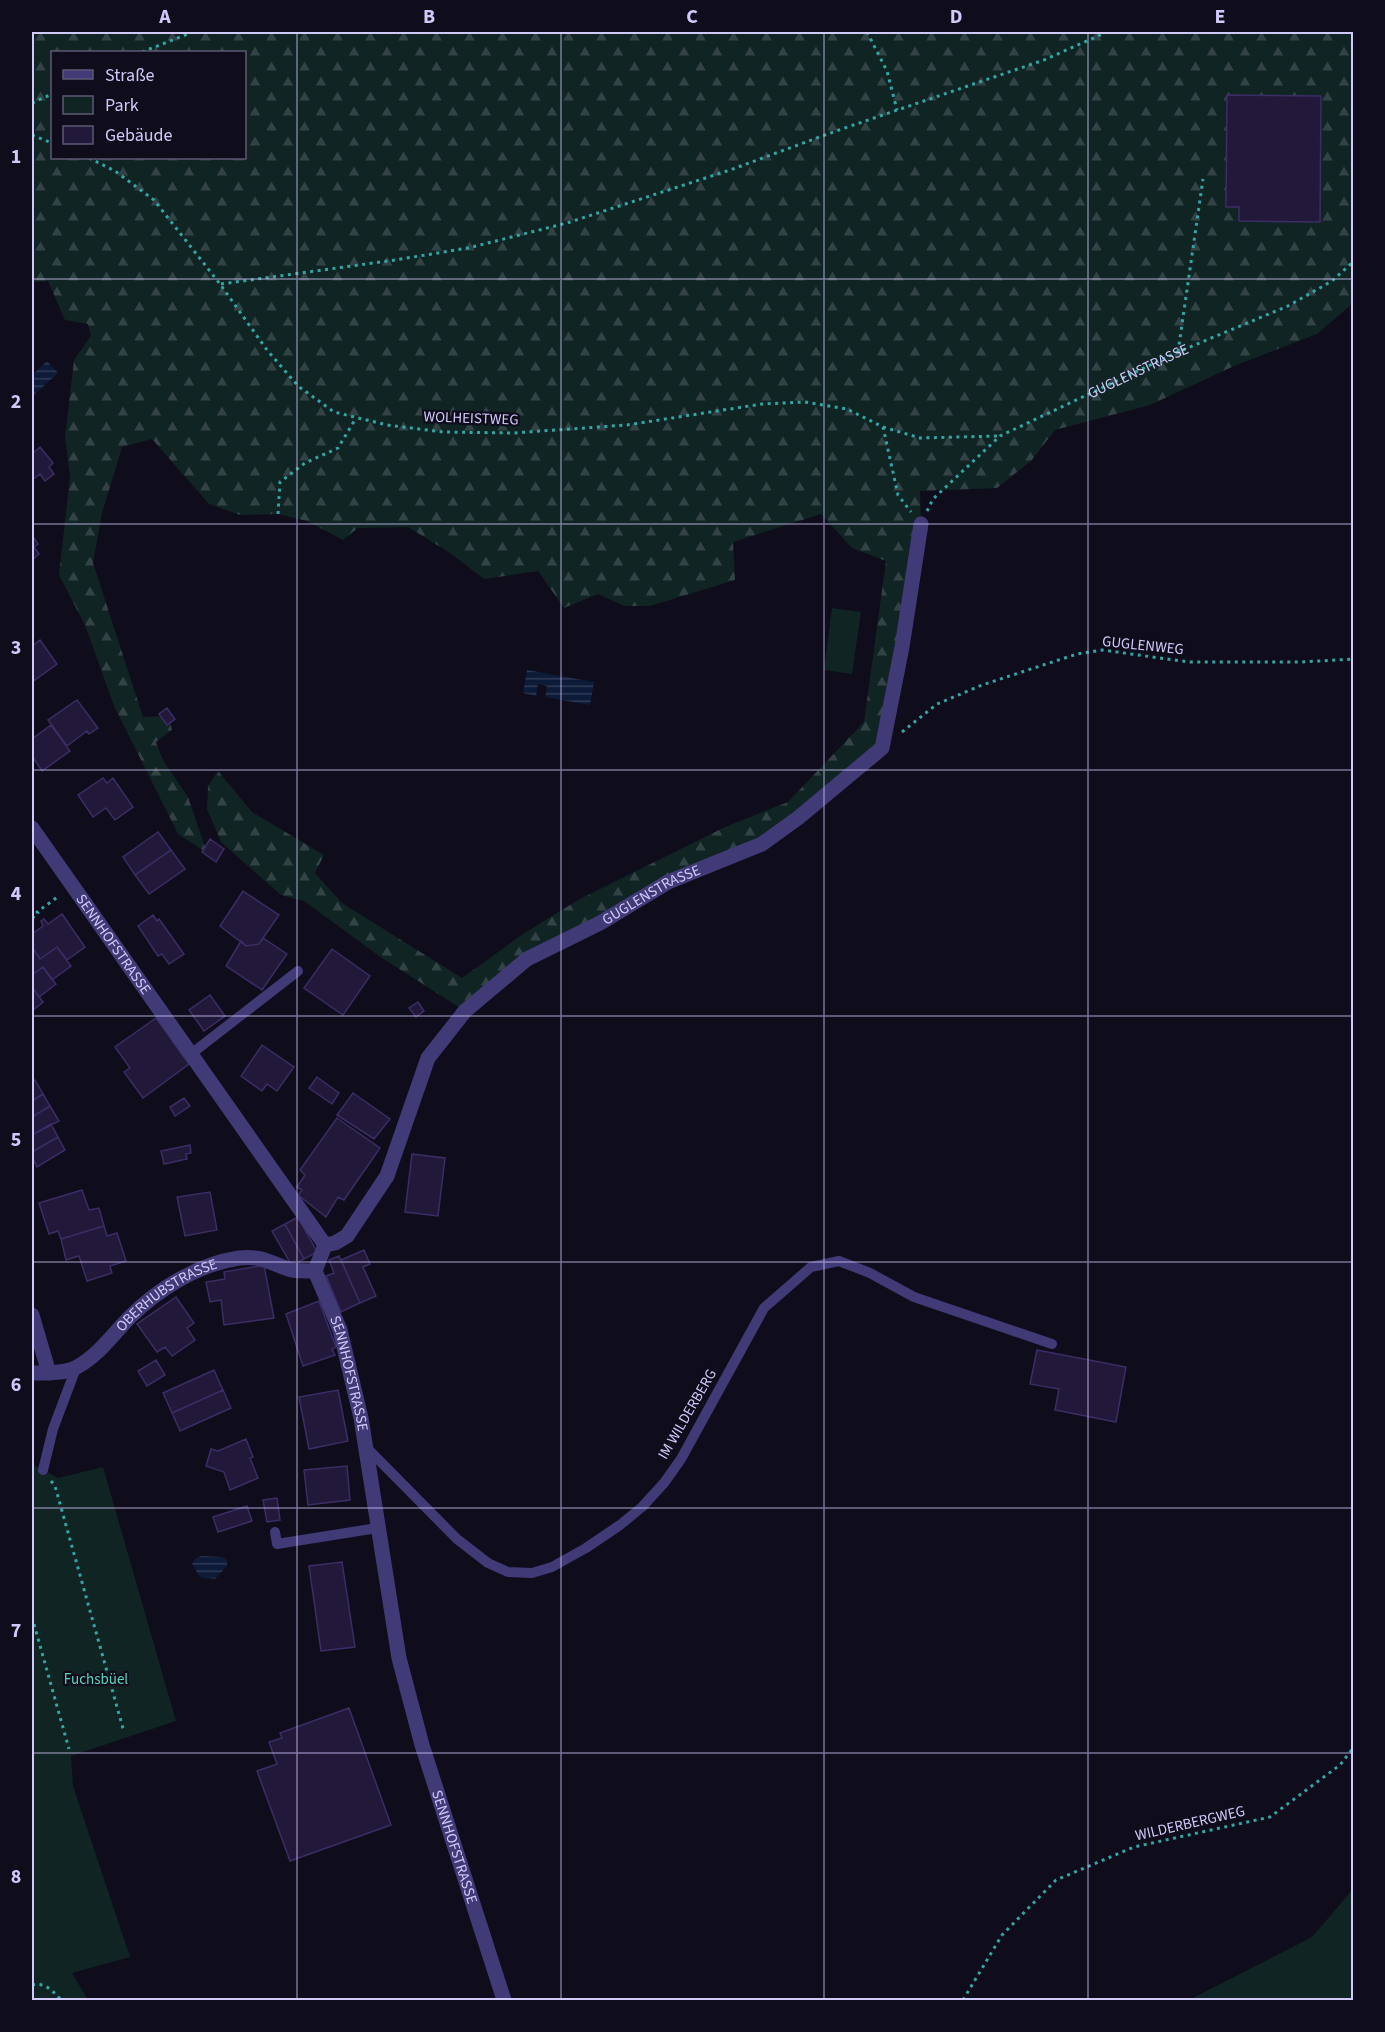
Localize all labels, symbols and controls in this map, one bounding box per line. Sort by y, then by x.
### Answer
text: A [158,3,171,31]
text: B [423,3,435,31]
text: C [686,3,698,31]
text: D [950,3,962,31]
text: E [1215,3,1225,31]
legend [51,51,246,159]
text: Straße [105,63,155,88]
text: Park [105,93,139,118]
text: Gebäude [105,123,173,148]
text: 1 [11,143,21,171]
street label: GUGLENSTRASSE [1084,339,1192,404]
text: 2 [11,388,21,416]
street label: WOLHEISTWEG [423,406,519,431]
street label: GUGLENWEG [1101,631,1185,660]
text: 3 [11,634,21,662]
street label: GUGLENSTRASSE [598,860,704,930]
text: 4 [11,880,22,908]
street label: SENNHOFSTRASSE [71,890,156,999]
text: 5 [11,1126,21,1154]
street label: OBERHUBSTRASSE [111,1254,220,1337]
street label: SENNHOFSTRASSE [324,1313,373,1433]
street label: IM WILDERBERG [653,1365,722,1463]
text: 6 [11,1371,21,1399]
text: 7 [11,1617,21,1645]
park label: Fuchsbüel [64,1669,128,1690]
street label: SENNHOFSTRASSE [426,1787,482,1907]
street label: WILDERBERGWEG [1133,1801,1247,1846]
text: 8 [11,1863,21,1891]

